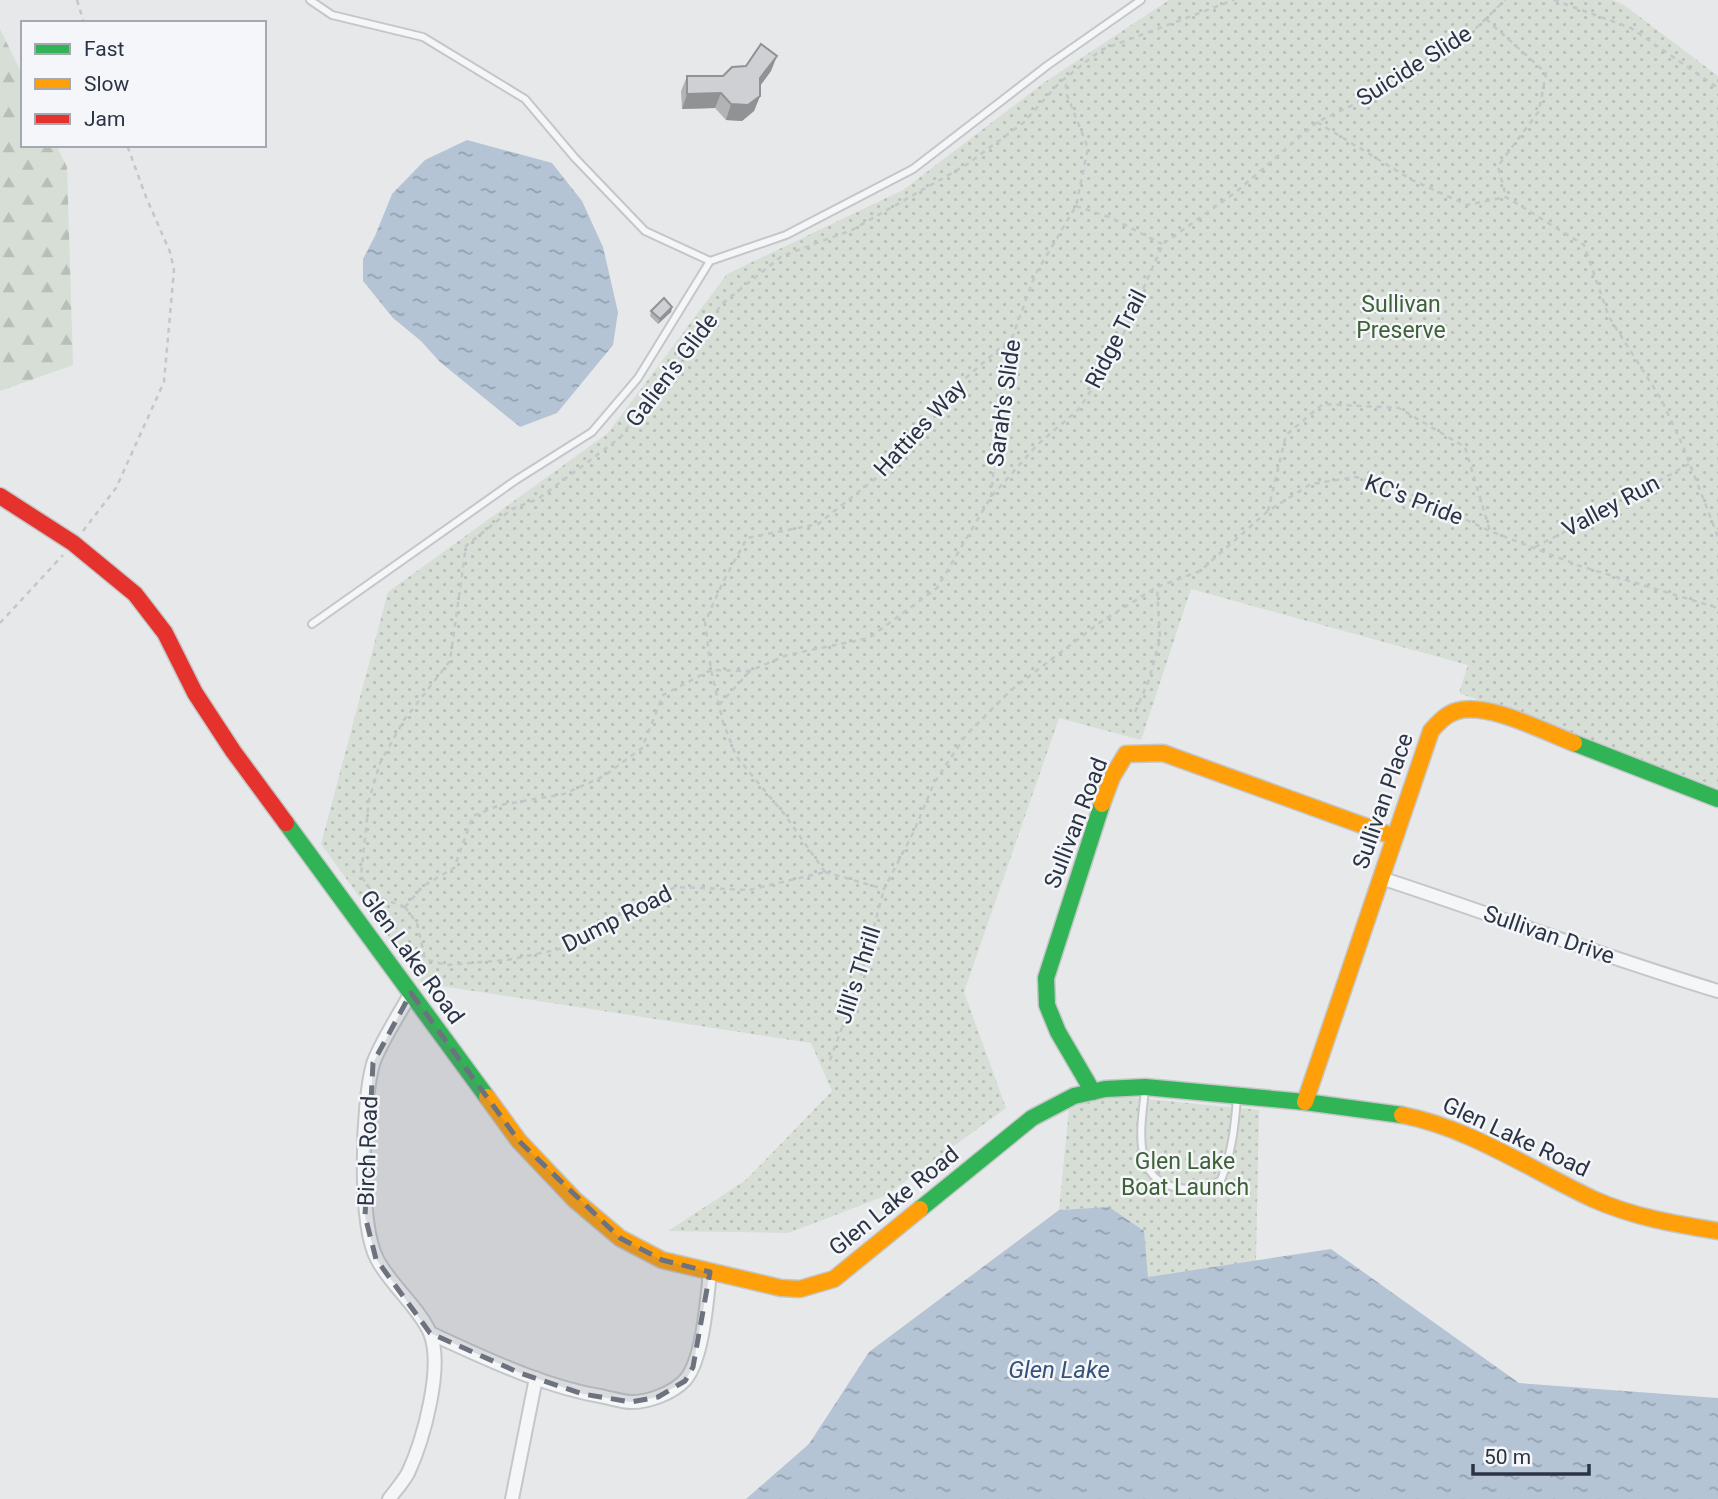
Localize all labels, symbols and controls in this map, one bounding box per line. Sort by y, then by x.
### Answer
street label: Suicide Slide [1352,20,1476,112]
legend [21,21,266,147]
text: Fast [84,37,125,61]
text: Slow [84,72,130,96]
text: Jam [84,107,125,131]
street label: Ridge Trail [1080,285,1152,393]
park label: Sullivan Preserve [1356,291,1446,344]
street label: Galien's Glide [620,308,724,432]
street label: Sarah's Slide [982,338,1026,468]
street label: Hatties Way [868,374,972,482]
street label: KC's Pride [1361,469,1467,531]
street label: Valley Run [1558,469,1664,543]
street label: Sullivan Place [1347,730,1419,872]
street label: Sullivan Road [1039,754,1113,892]
street label: Dump Road [558,880,676,958]
street label: Glen Lake Road [354,885,470,1029]
street label: Sullivan Drive [1480,900,1618,970]
street label: Jill's Thrill [830,923,886,1027]
street label: Glen Lake Road [1438,1091,1594,1183]
street label: Birch Road [353,1095,383,1207]
street label: Glen Lake Road [824,1141,964,1261]
park label: Glen Lake Boat Launch [1121,1148,1249,1201]
water label: Glen Lake [1008,1356,1110,1384]
scale bar [1473,1432,1588,1476]
text: 50 m [1484,1445,1531,1469]

